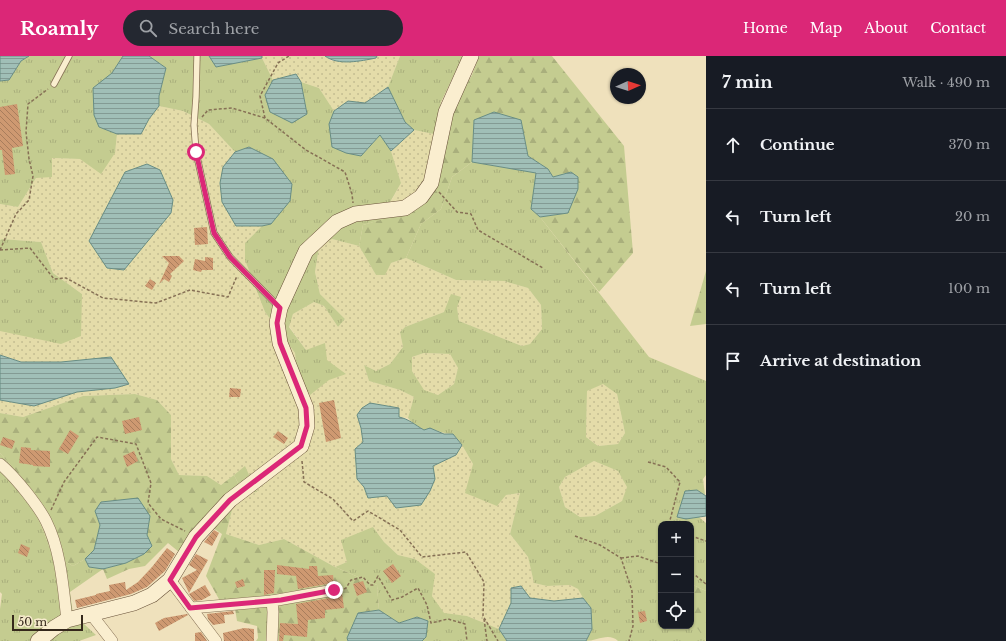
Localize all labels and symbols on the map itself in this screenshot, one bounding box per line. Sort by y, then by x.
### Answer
north arrow [610,68,646,104]
route start [187,143,205,161]
route end [325,581,343,599]
scale bar [12,613,83,632]

